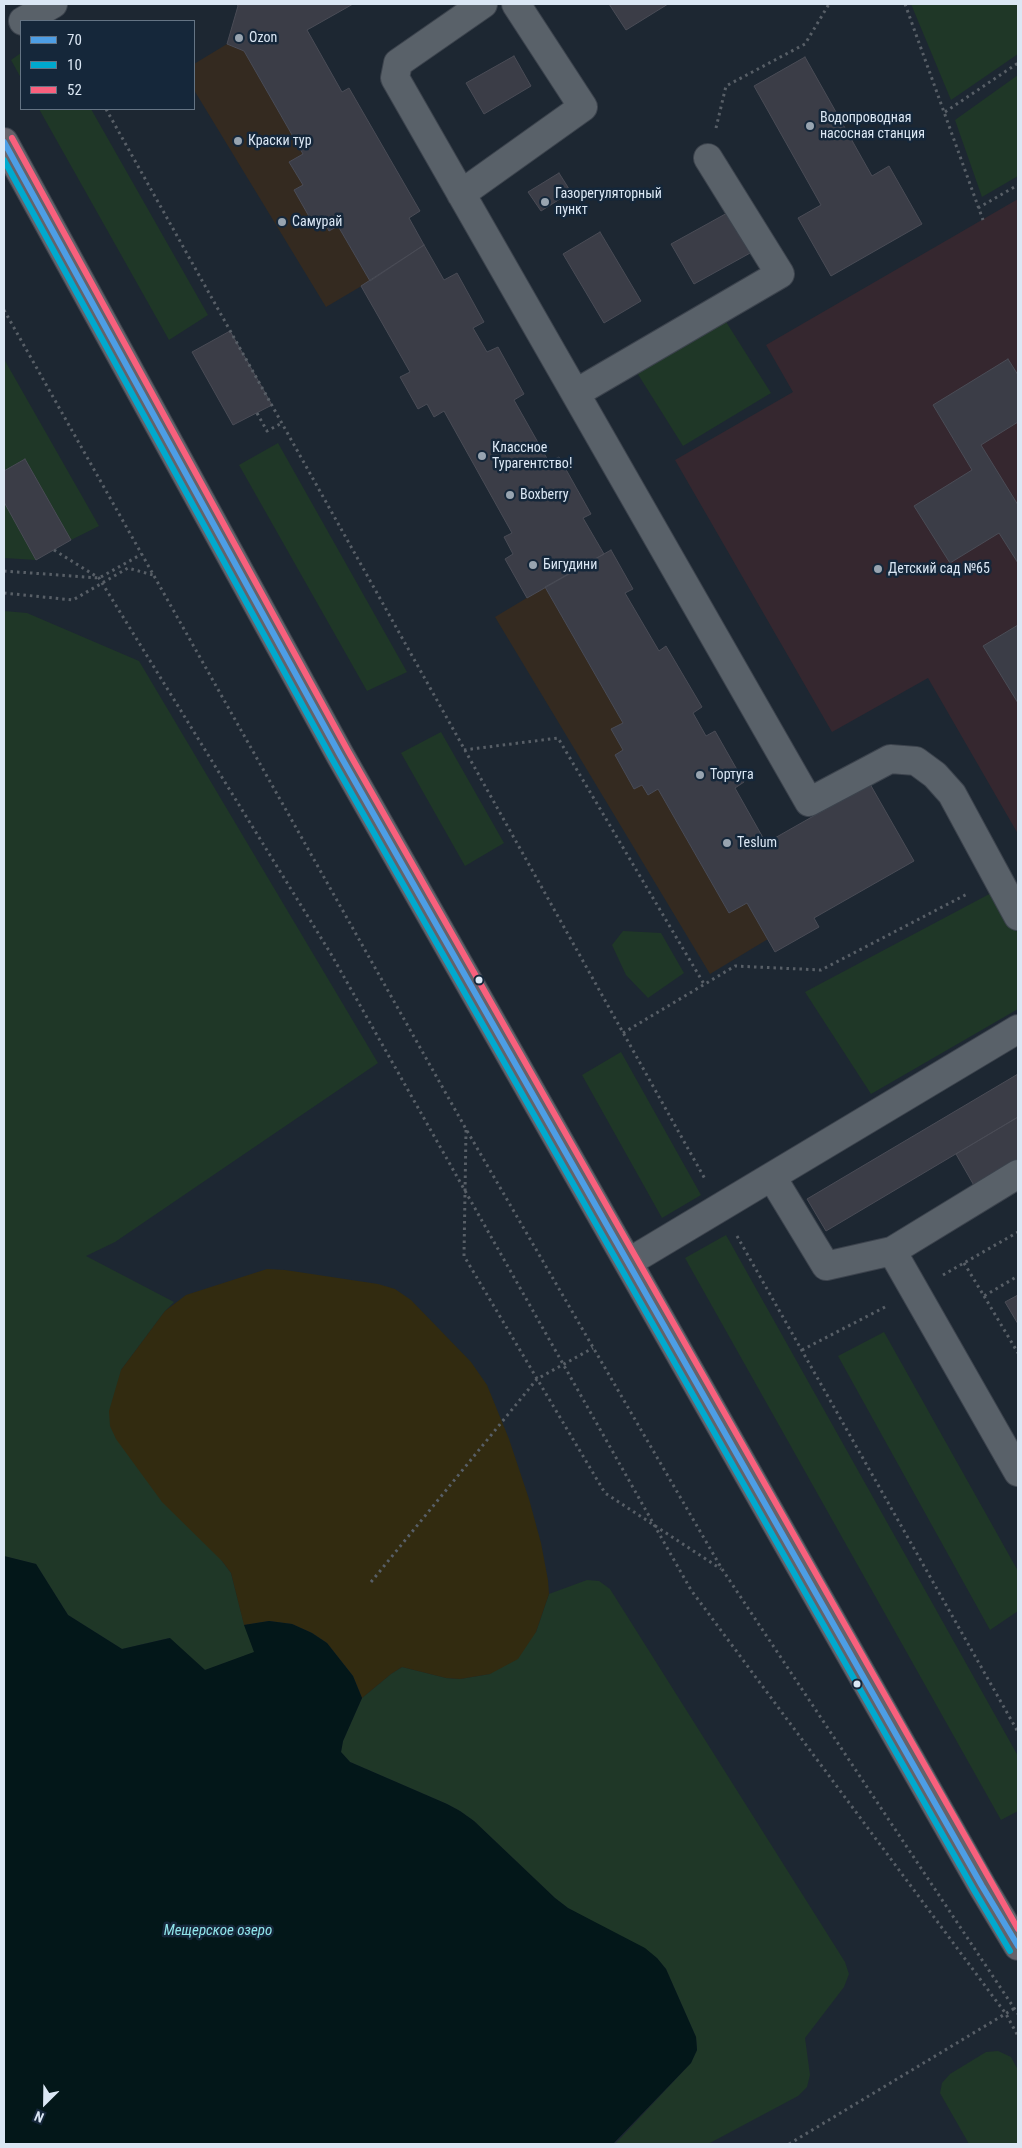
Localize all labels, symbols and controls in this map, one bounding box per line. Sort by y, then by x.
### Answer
legend [20,20,195,110]
place label: Ozon [249,30,277,46]
text: 70 [67,31,82,49]
marker: Ozon [233,32,245,44]
text: 10 [67,56,82,74]
text: 52 [67,81,82,99]
place label: Водопроводная насосная станция [820,110,925,142]
marker: Водопроводная насосная станция [804,120,816,132]
place label: Краски тур [248,133,312,149]
marker: Краски тур [232,135,244,147]
place label: Газорегуляторный пункт [555,186,662,218]
marker: Газорегуляторный пункт [539,196,551,208]
place label: Самурай [292,214,342,230]
marker: Самурай [276,216,288,228]
place label: Классное Турагентство! [492,440,572,472]
marker: Классное Турагентство! [476,450,488,462]
place label: Boxberry [520,487,569,503]
marker: Boxberry [504,489,516,501]
place label: Бигудини [543,557,597,573]
marker: Бигудини [527,559,539,571]
place label: Детский сад №65 [888,561,990,577]
marker: Детский сад №65 [872,563,884,575]
place label: Тортуга [710,767,754,783]
marker: Тортуга [694,769,706,781]
place label: Teslum [737,835,777,851]
marker: Teslum [721,837,733,849]
unlabelled marker [474,975,484,985]
unlabelled marker [852,1679,862,1689]
water label: Мещерское озеро [164,1922,272,1940]
north arrow [20,2078,70,2128]
text: N [32,2108,46,2126]

